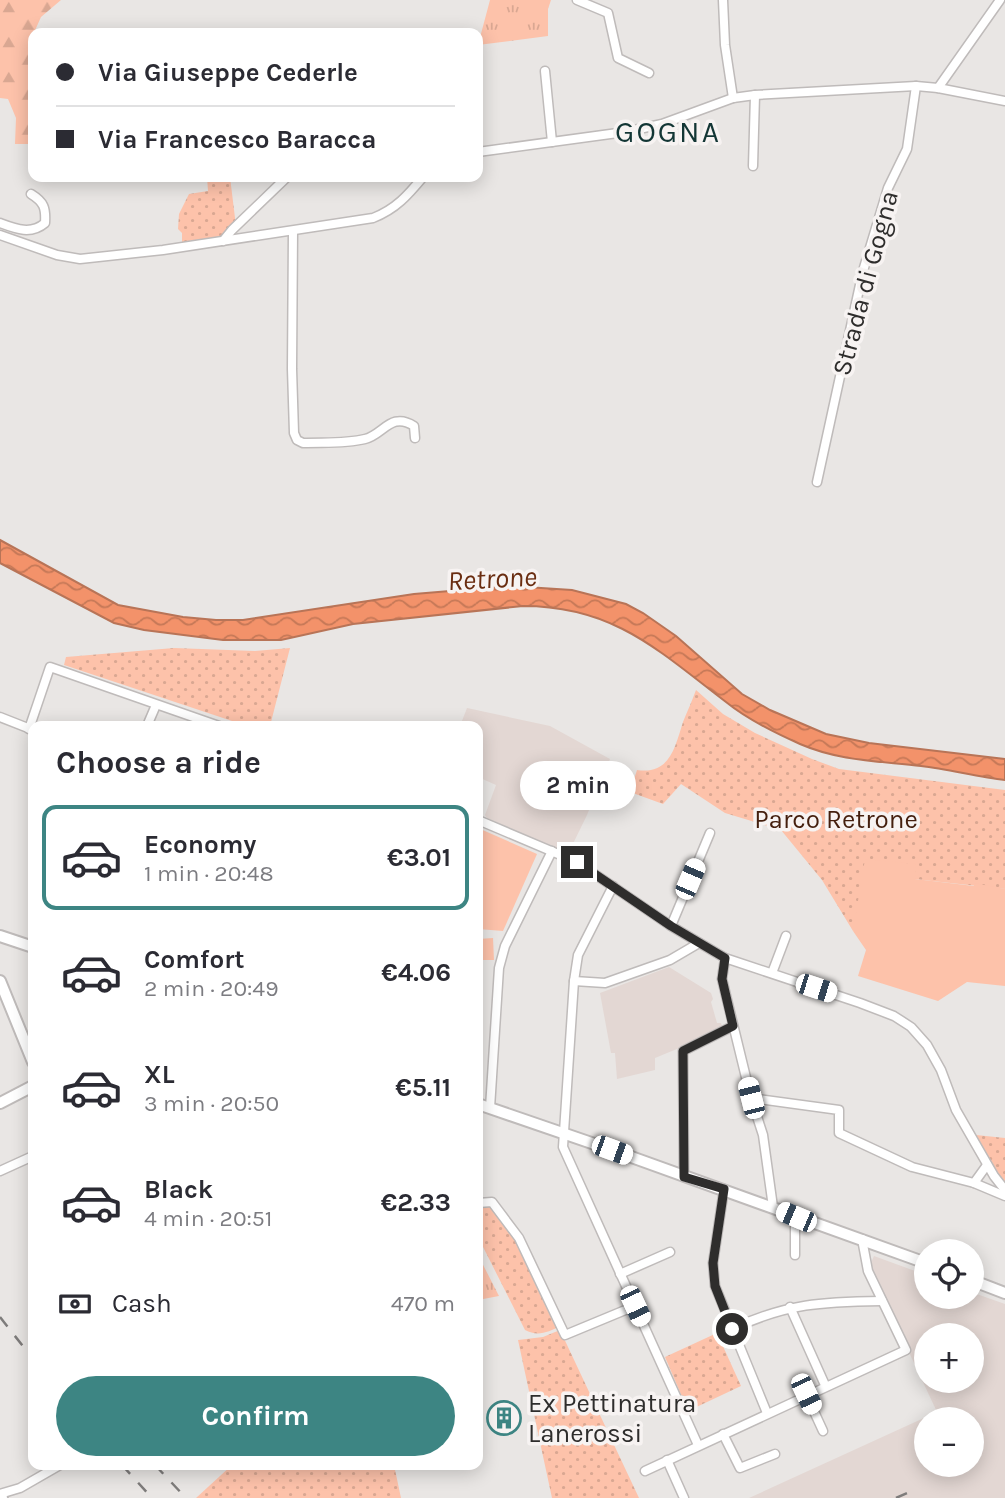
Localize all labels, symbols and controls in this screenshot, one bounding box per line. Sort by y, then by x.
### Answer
text: Via Giuseppe Cederle [98,57,358,88]
district label: GOGNA [615,114,721,150]
text: Via Francesco Baracca [98,124,376,155]
street label: Strada di Gogna [826,187,905,379]
water label: Retrone [447,560,538,597]
text: Choose a ride [56,744,261,781]
callout: 2 min [519,760,635,810]
text: 2 min [546,772,610,799]
park label: Parco Retrone [754,804,918,835]
icon: car [60,826,123,889]
text: Economy [144,829,256,860]
text: €3.01 [387,842,451,873]
route end [561,846,593,878]
car [673,856,708,902]
text: 1 min · 20:48 [144,860,274,887]
icon: car [60,941,123,1004]
text: Comfort [144,944,245,975]
text: €4.06 [381,957,451,988]
car [793,972,840,1004]
text: 2 min · 20:49 [144,975,279,1002]
icon: car [60,1056,123,1119]
text: XL [144,1059,175,1090]
text: €5.11 [395,1072,451,1103]
car [736,1075,767,1121]
text: 3 min · 20:50 [144,1090,279,1117]
car [589,1133,636,1167]
icon: car [60,1171,123,1234]
text: Black [144,1174,213,1205]
text: €2.33 [381,1187,451,1218]
car [773,1199,820,1235]
text: 4 min · 20:51 [144,1205,272,1232]
map controls [914,1239,984,1477]
button: locate [914,1239,984,1309]
car [617,1283,654,1329]
icon: cash [56,1285,94,1323]
text: Cash [112,1288,172,1319]
text: 470 m [391,1290,455,1317]
route start [716,1313,748,1345]
button: + [914,1323,984,1393]
car [788,1371,825,1417]
button: Confirm [56,1376,455,1456]
place label: Ex Pettinatura Lanerossi [528,1388,696,1449]
building icon: Ex Pettinatura Lanerossi [485,1399,523,1437]
button: − [914,1407,984,1477]

